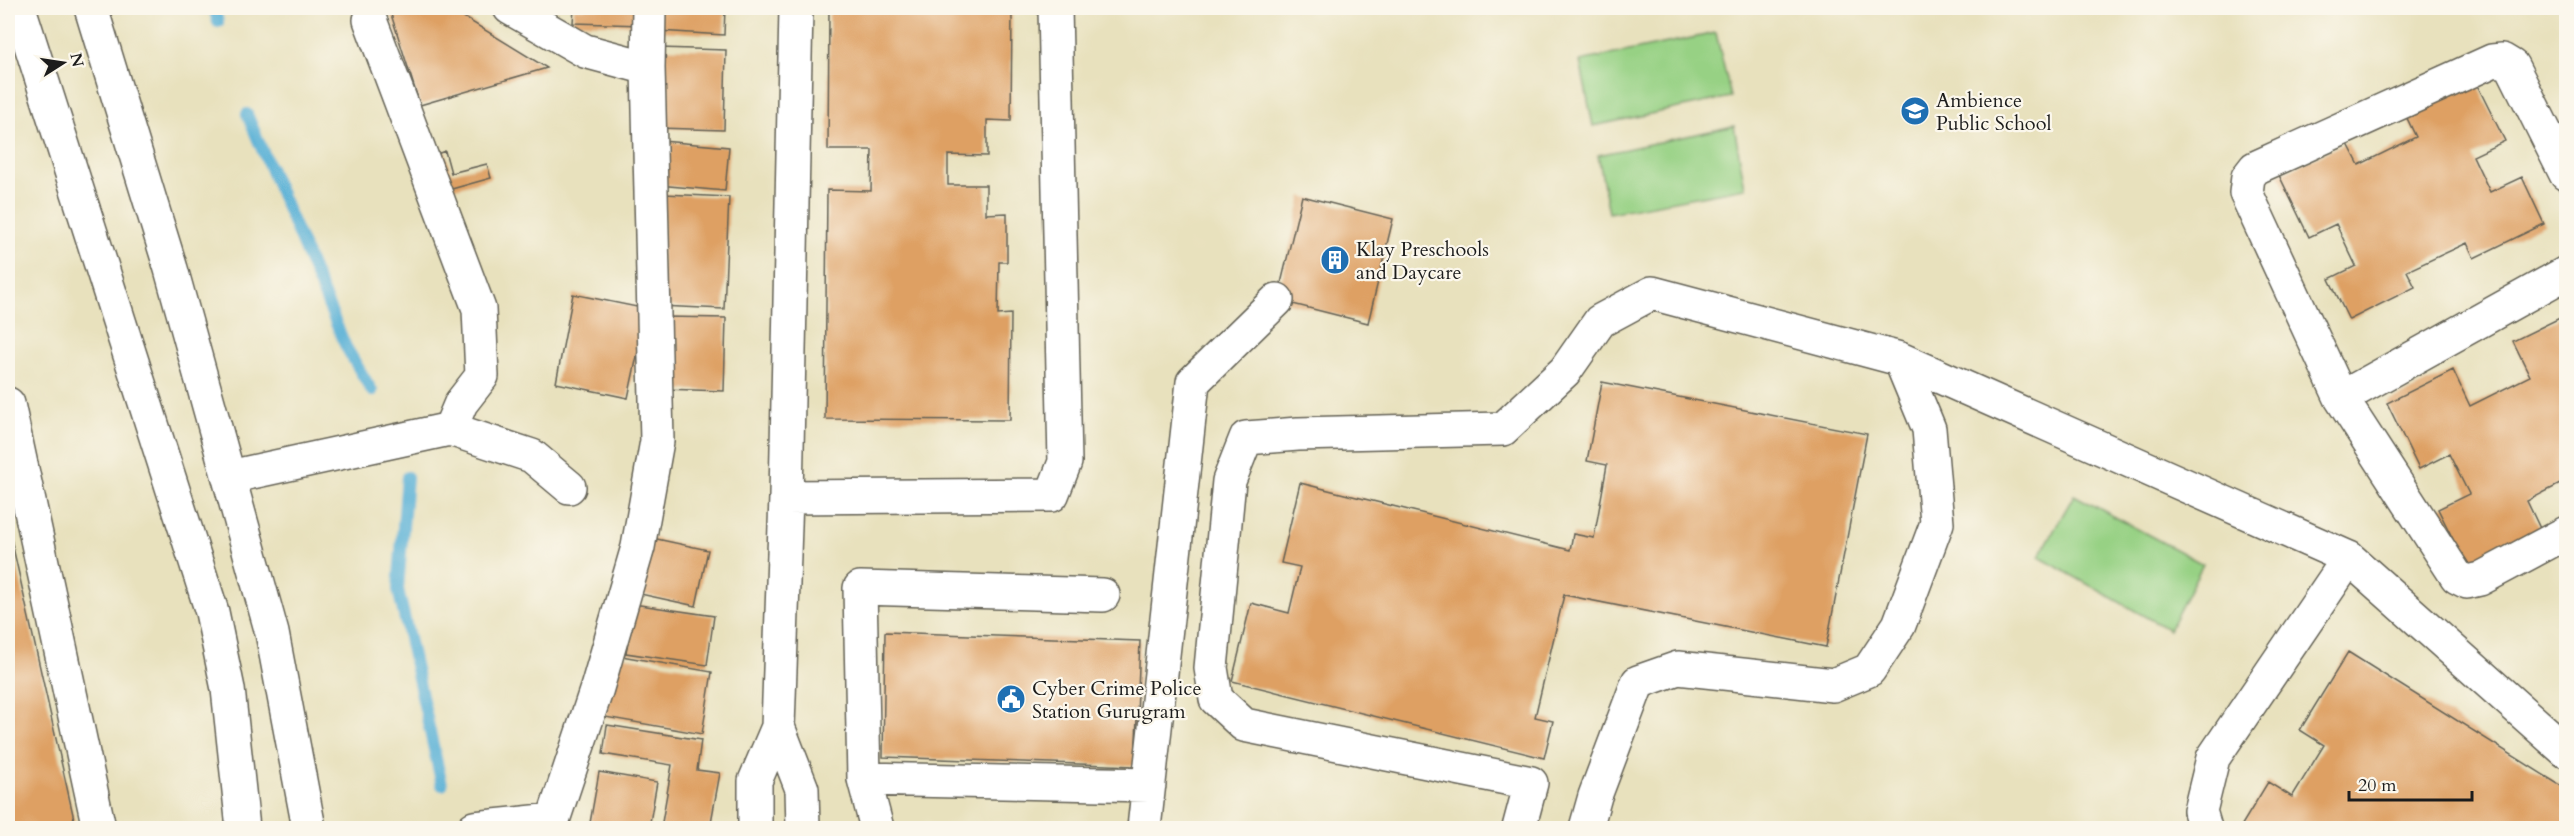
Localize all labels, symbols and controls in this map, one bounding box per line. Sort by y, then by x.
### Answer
north arrow [33,33,93,93]
text: N [64,51,89,69]
place label: Ambience Public School [1936,87,2052,137]
school or university icon: Ambience Public School [1899,95,1931,127]
place label: Klay Preschools and Daycare [1356,236,1489,286]
building icon: Klay Preschools and Daycare [1319,244,1351,276]
place label: Cyber Crime Police Station Gurugram [1032,675,1201,725]
public building icon: Cyber Crime Police Station Gurugram [995,683,1027,715]
scale bar [2349,764,2472,802]
text: 20 m [2358,773,2397,798]

